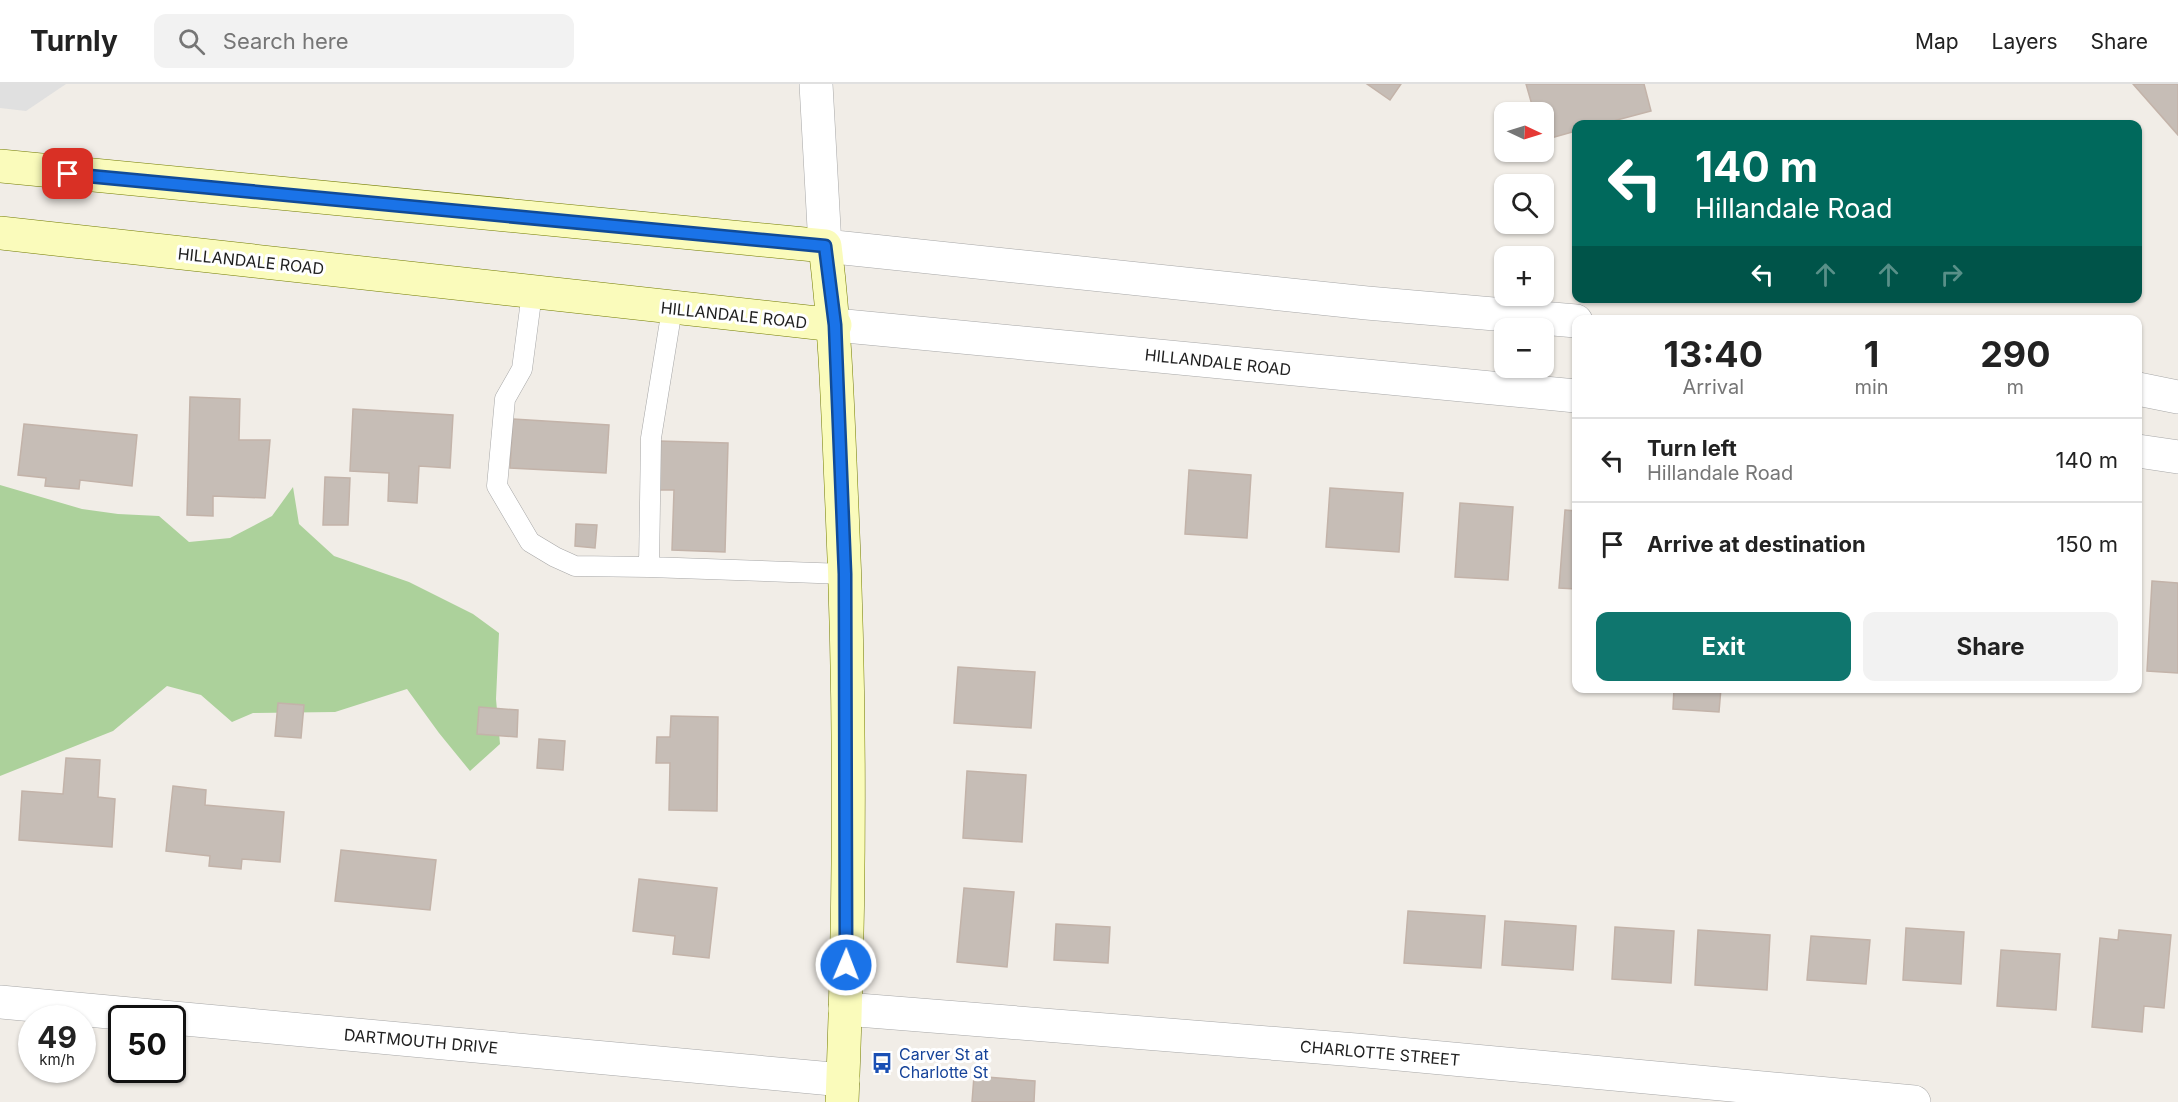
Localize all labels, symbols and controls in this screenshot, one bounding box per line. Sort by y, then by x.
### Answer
search box [154,14,574,68]
text: Turnly [30,24,118,58]
icon: search [175,25,208,58]
text: Search here [223,28,349,54]
text: Map [1915,29,1959,54]
text: Layers [1992,29,2058,54]
text: Share [2091,29,2148,54]
north arrow [1494,102,1554,162]
map controls [1494,102,1554,378]
text: 140 m [1695,141,1818,192]
icon: left [1596,144,1674,222]
pin [42,148,93,199]
icon: arrive [51,157,84,190]
button: search [1494,174,1554,234]
text: Hillandale Road [1695,192,1893,225]
street label: HILLANDALE ROAD [177,243,325,279]
button: + [1494,246,1554,306]
icon: left [1746,258,1779,291]
icon: ahead [1809,258,1842,291]
icon: ahead [1872,258,1905,291]
icon: right [1935,258,1968,291]
street label: HILLANDALE ROAD [660,297,808,333]
button: − [1494,318,1554,378]
text: 13:40 [1664,332,1763,376]
text: 1 [1864,332,1879,376]
text: 290 [1980,332,2050,376]
street label: HILLANDALE ROAD [1144,344,1292,380]
text: Arrival [1682,375,1744,399]
text: min [1854,375,1889,399]
text: m [2007,375,2024,399]
text: Turn left [1647,435,1737,461]
icon: left [1596,444,1629,477]
text: 140 m [2056,447,2118,473]
text: Hillandale Road [1647,461,1793,485]
icon: arrive [1596,528,1629,561]
text: Arrive at destination [1647,531,1866,557]
text: 150 m [2056,531,2118,557]
button: Exit [1596,612,1851,681]
button: Share [1863,612,2118,681]
position arrow [814,933,878,997]
speed limit sign: 50 [108,1005,186,1083]
text: 49 [37,1019,77,1055]
street label: DARTMOUTH DRIVE [343,1024,499,1058]
street label: CHARLOTTE STREET [1299,1036,1461,1070]
place label: Carver St at Charlotte St [899,1044,989,1082]
text: km/h [39,1050,75,1069]
bus stop icon: Carver St at Charlotte St [870,1051,894,1075]

